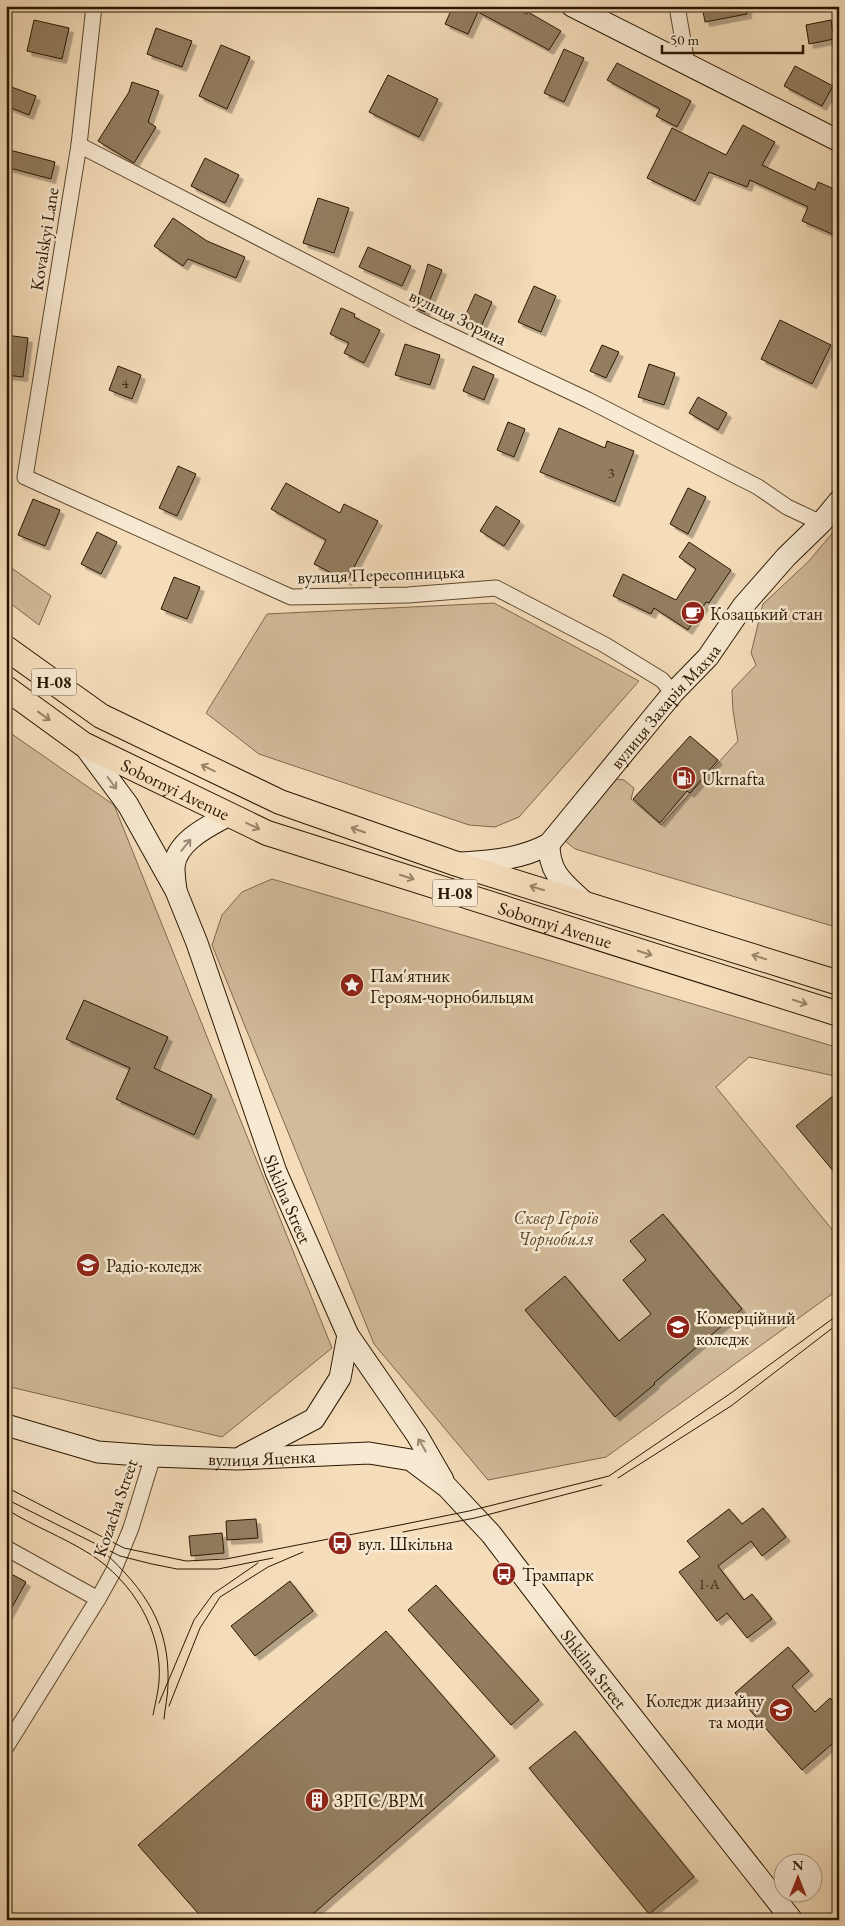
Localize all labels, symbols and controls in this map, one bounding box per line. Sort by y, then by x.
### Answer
scale bar [662,22,804,54]
text: 50 m [670,30,699,49]
street label: Kovalskyi Lane [24,186,64,292]
street label: вулиця Зоряна [405,284,511,351]
house number: 4 [121,373,129,392]
house number: 3 [607,463,615,482]
street label: вулиця Пересопницька [297,560,466,588]
cafe icon: Козацький стан [680,600,706,626]
place label: Козацький стан [710,602,823,625]
street label: вулиця Захарія Махна [604,639,726,773]
road number: Н-08 [32,669,76,696]
one-way arrow [37,711,51,721]
street label: Sobornyi Avenue [117,753,234,825]
one-way arrow [201,763,216,772]
fuel station icon: Ukrnafta [671,765,697,791]
place label: Ukrnafta [702,767,766,790]
one-way arrow [106,776,117,789]
one-way arrow [245,821,260,831]
one-way arrow [351,825,367,834]
one-way arrow [180,839,191,852]
one-way arrow [398,873,414,883]
road number: Н-08 [432,880,478,906]
one-way arrow [529,883,545,893]
street label: Sobornyi Avenue [496,895,615,953]
one-way arrow [637,949,652,958]
one-way arrow [751,952,767,962]
place label: Пам'ятник Героям-чорнобильцям [370,964,534,1008]
place icon: Пам'ятник Героям-чорнобильцям [339,972,365,998]
one-way arrow [791,998,807,1007]
street label: Shkilna Street [259,1151,318,1247]
park label: Сквер Героїв Чорнобиля [513,1206,599,1251]
school or university icon: Радіо-коледж [75,1252,101,1278]
place label: Радіо-коледж [106,1254,202,1277]
place label: Комерційний коледж [696,1306,796,1350]
school or university icon: Комерційний коледж [665,1314,691,1340]
one-way arrow [417,1438,427,1452]
street label: вулиця Яценка [208,1444,317,1471]
street label: Kozacha Street [88,1456,143,1560]
bus stop icon: вул. Шкільна [327,1530,353,1556]
place label: вул. Шкільна [358,1532,454,1555]
bus stop icon: Трампарк [491,1561,517,1587]
place label: Трампарк [522,1563,594,1586]
house number: 1-А [698,1574,720,1593]
street label: Shkilna Street [556,1624,633,1713]
place label: Коледж дизайну та моди [645,1689,764,1733]
school or university icon: Коледж дизайну та моди [768,1697,794,1723]
building icon: ЗРПС/ВРМ [304,1787,330,1813]
place label: ЗРПС/ВРМ [334,1789,425,1812]
north arrow [772,1854,822,1904]
text: N [792,1856,804,1874]

